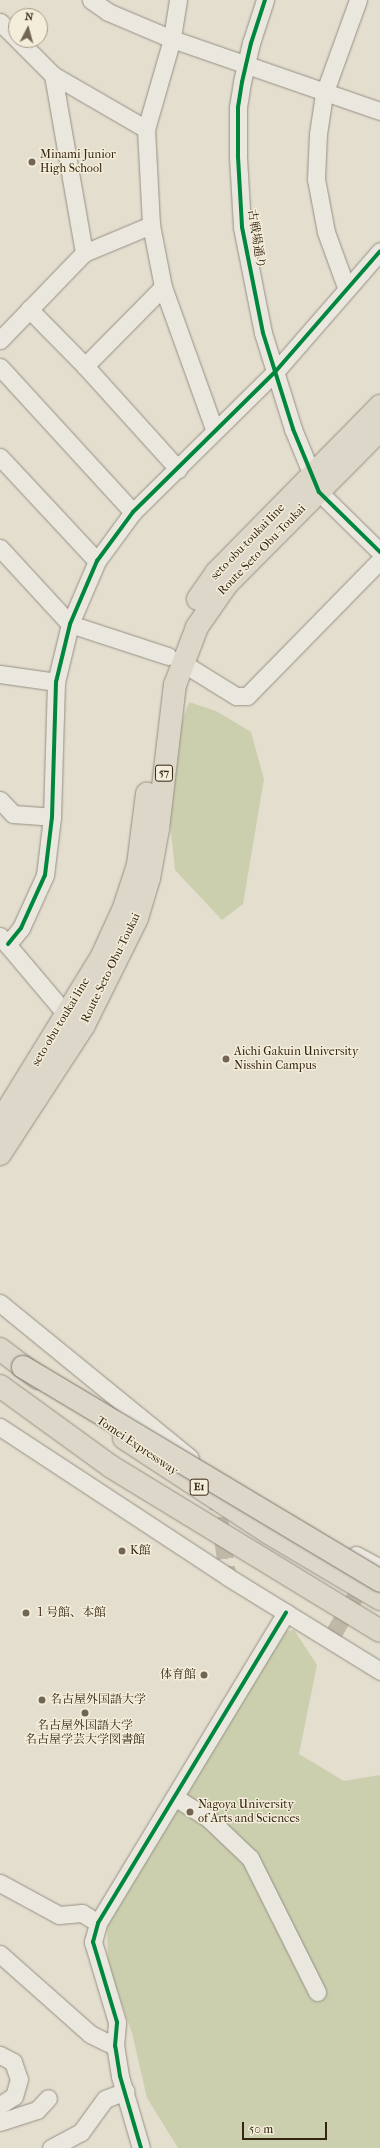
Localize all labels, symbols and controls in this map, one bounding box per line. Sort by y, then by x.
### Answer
north arrow [8,8,48,48]
text: N [24,10,34,23]
place label: Minami Junior High School [40,148,116,176]
marker: Minami Junior High School [27,157,37,167]
street label: 古戦場通り [244,208,268,270]
street label: seto-obu-toukai line [208,501,288,583]
street label: Route Seto-Obu-Toukai [215,502,309,598]
road number: 57 [154,764,174,782]
street label: Route Seto-Obu-Toukai [78,911,144,1025]
street label: seto-obu-toukai line [29,975,93,1069]
place label: Aichi Gakuin University Nisshin Campus [234,1045,358,1073]
marker: Aichi Gakuin University Nisshin Campus [221,1054,231,1064]
street label: Tomei Expressway [93,1413,181,1479]
road number: E1 [189,1478,209,1496]
place label: K館 [130,1544,151,1558]
marker: K館 [117,1546,127,1556]
place label: １号館、本館 [34,1606,106,1620]
marker: １号館、本館 [21,1608,31,1618]
place label: 体育館 [160,1668,196,1682]
marker: 体育館 [199,1670,209,1680]
place label: 名古屋外国語大学 [50,1693,146,1707]
marker: 名古屋外国語大学 [37,1695,47,1705]
marker: 名古屋外国語大学 名古屋学芸大学図書館 [80,1708,90,1718]
place label: 名古屋外国語大学 名古屋学芸大学図書館 [25,1719,145,1747]
place label: Nagoya University of Arts and Sciences [198,1798,300,1826]
marker: Nagoya University of Arts and Sciences [185,1807,195,1817]
scale bar [244,2114,329,2140]
text: 50 m [249,2122,273,2136]

